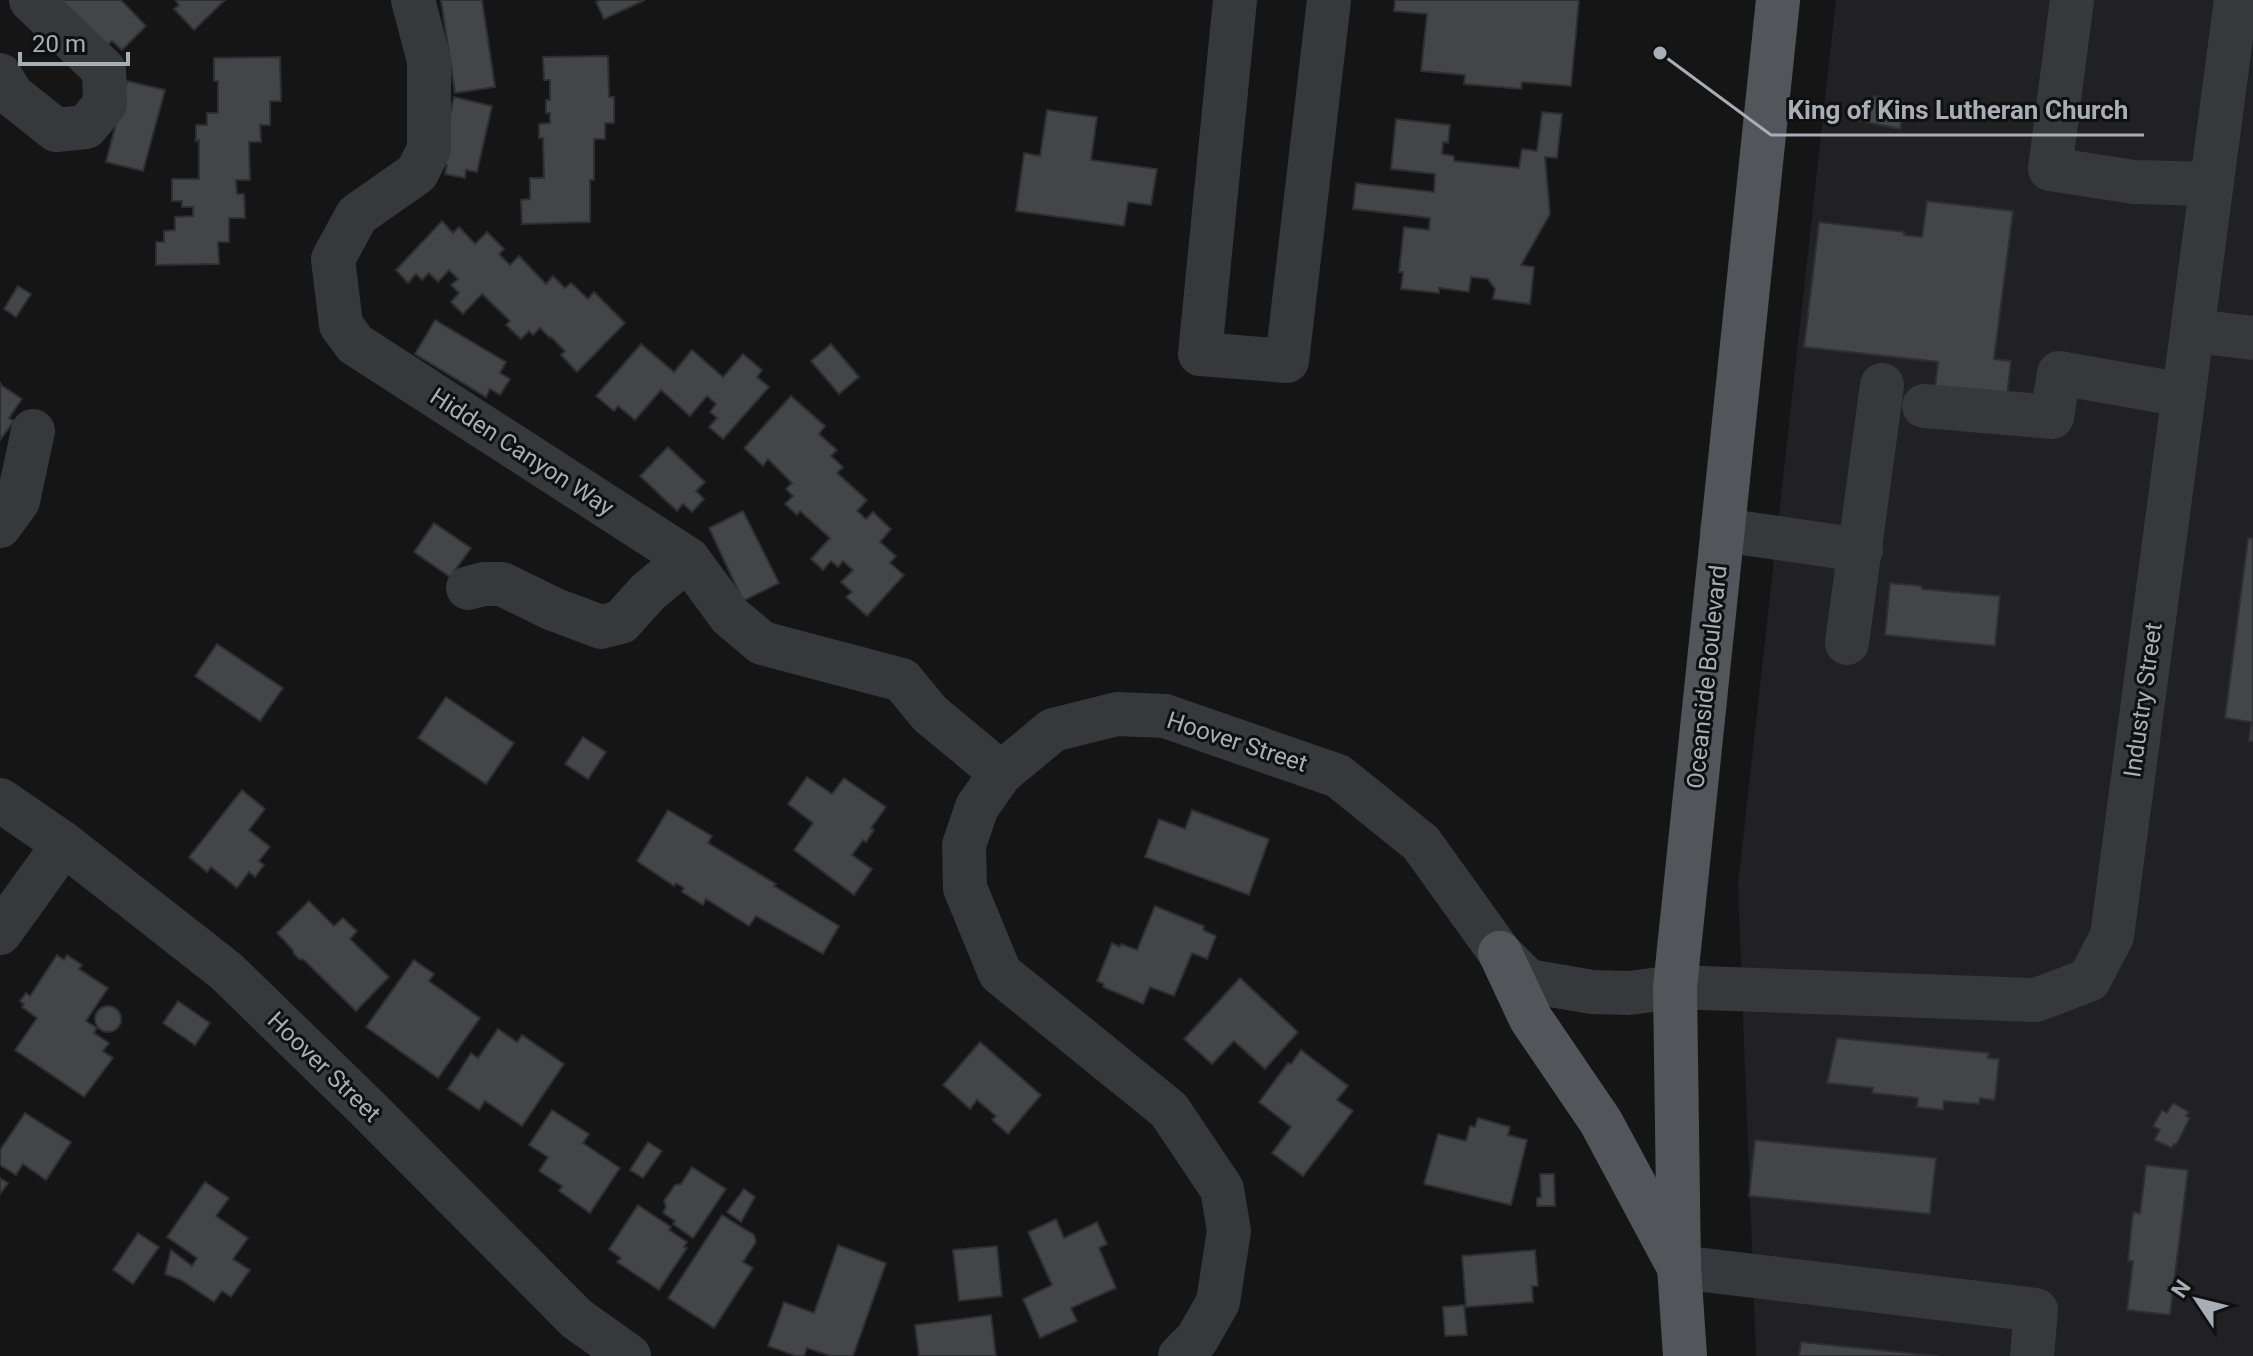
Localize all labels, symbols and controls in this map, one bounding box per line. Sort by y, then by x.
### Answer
scale bar [20,16,128,66]
text: 20 m [32,30,86,58]
callout: King of Kins Lutheran Church [1771,85,2144,135]
text: King of Kins Lutheran Church [1788,95,2128,125]
street label: Hidden Canyon Way [425,382,620,522]
street label: Oceanside Boulevard [1681,564,1733,790]
street label: Industry Street [2118,621,2168,779]
street label: Hoover Street [1163,706,1311,778]
street label: Hoover Street [262,1006,386,1128]
north arrow [2157,1260,2237,1340]
text: N [2166,1275,2196,1302]

